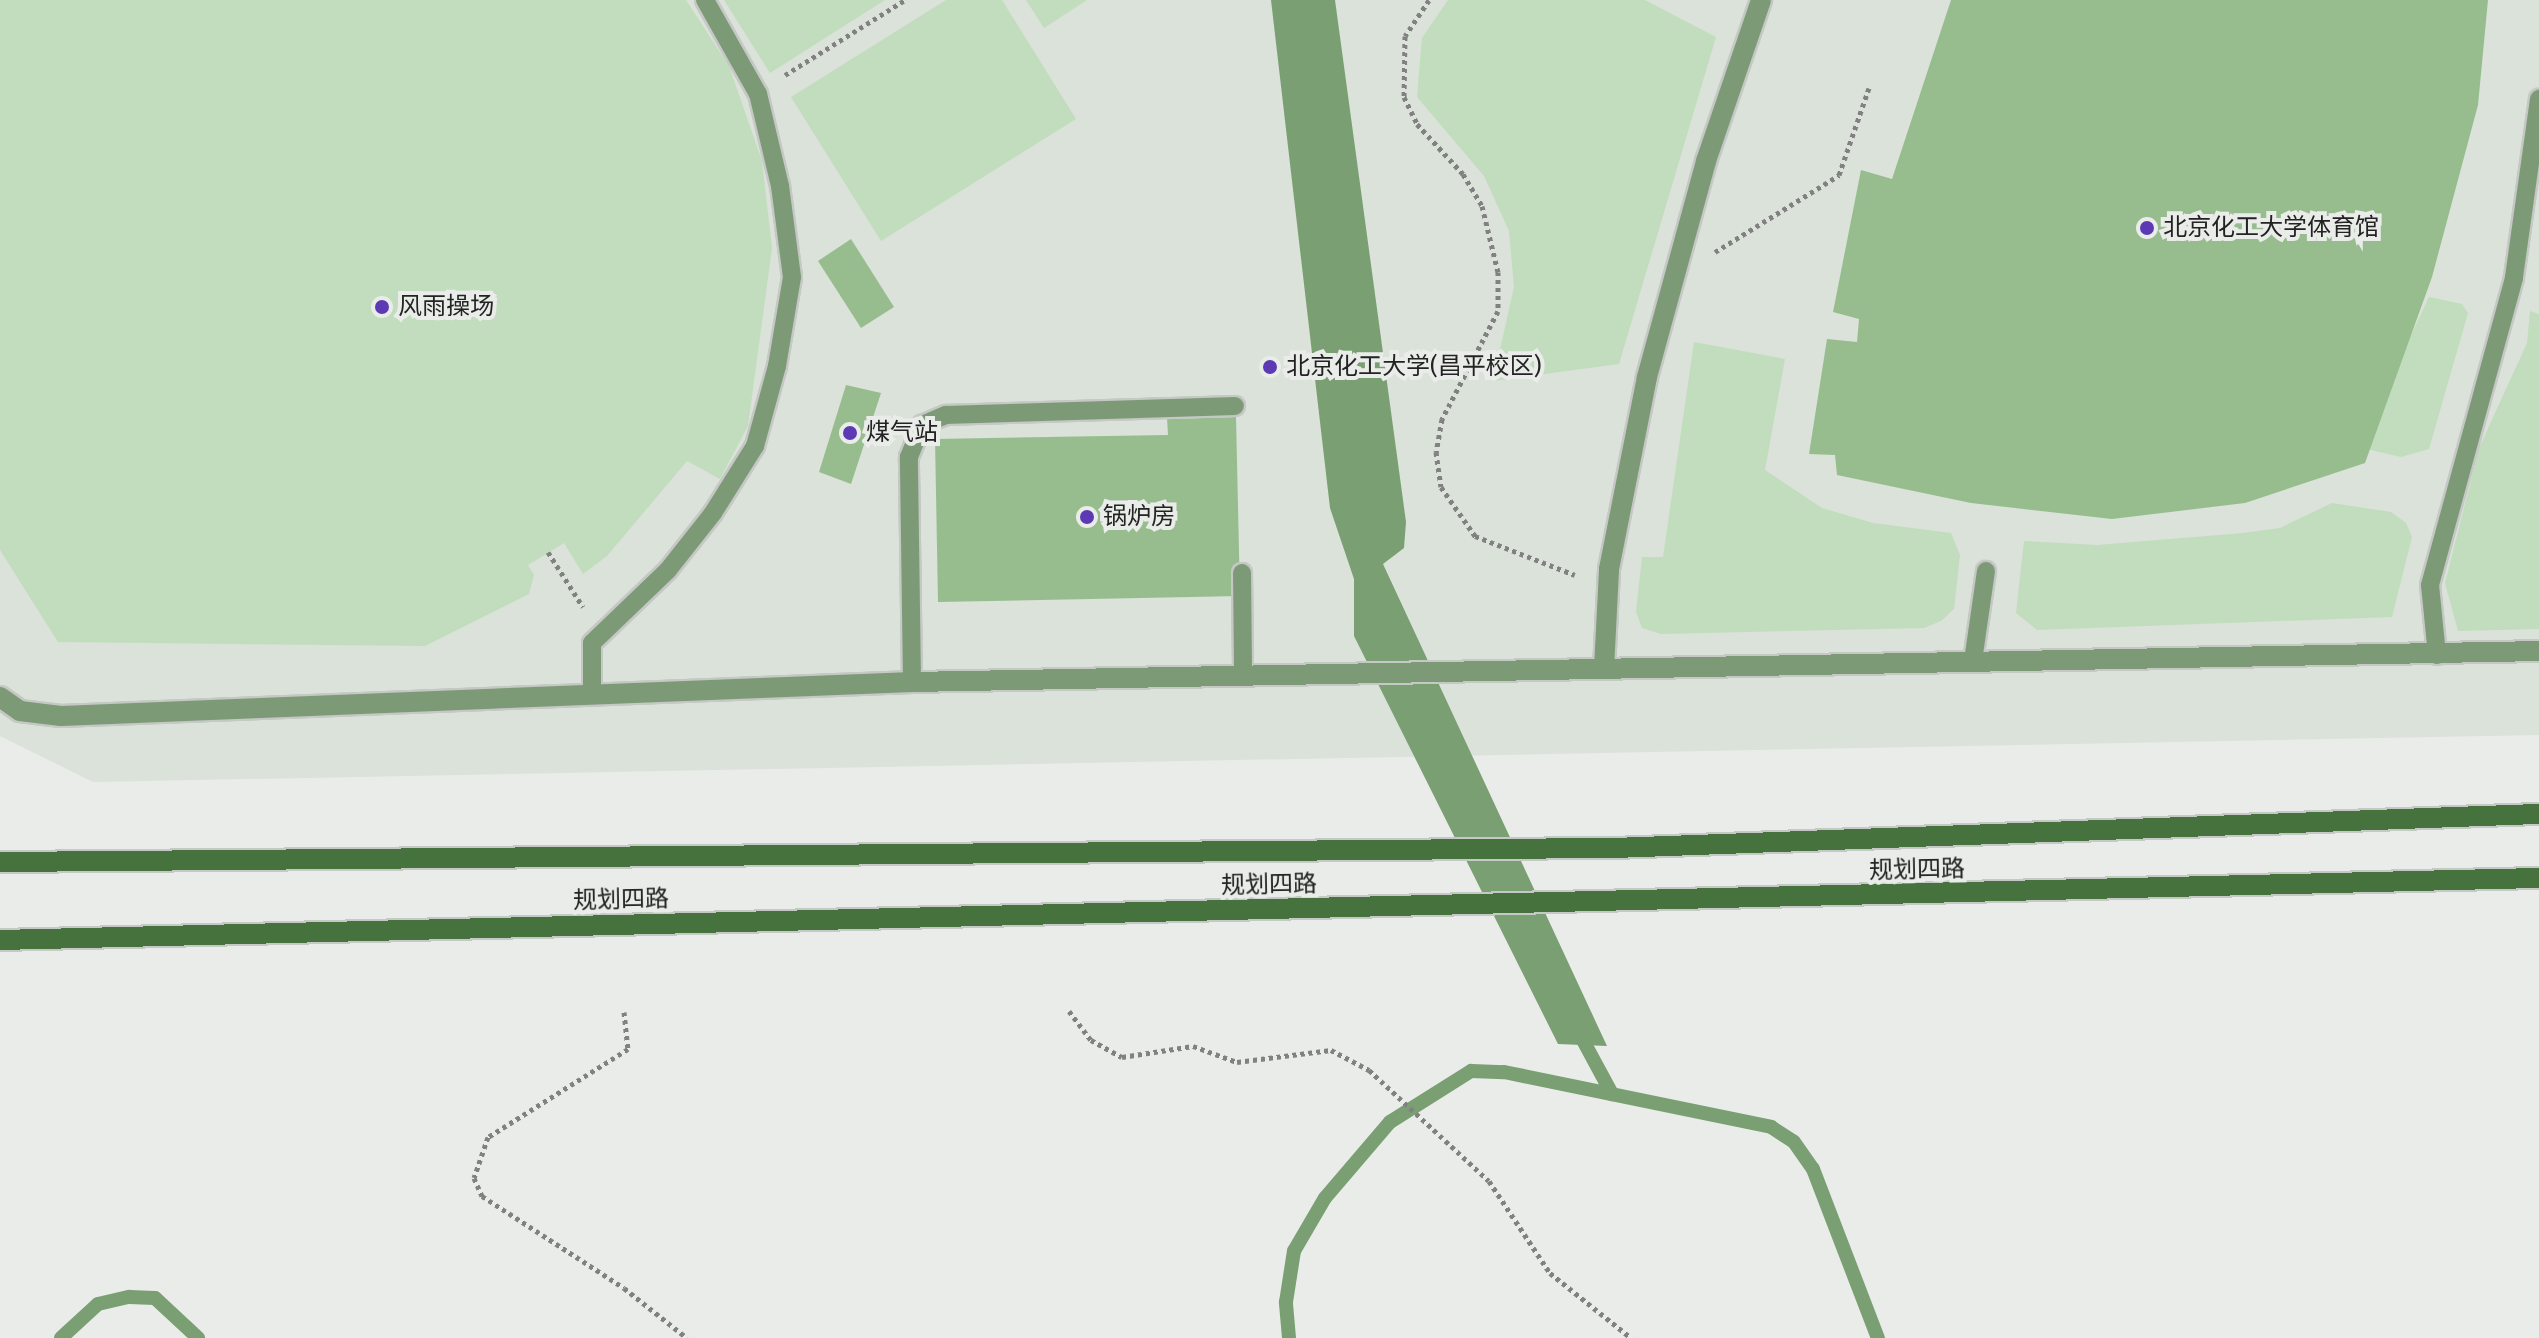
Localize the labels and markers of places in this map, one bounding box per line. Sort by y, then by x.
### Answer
place label: 北京化工大学体育馆 [2163,214,2379,242]
marker: 北京化工大学体育馆 [2138,219,2156,237]
place label: 风雨操场 [398,293,494,321]
marker: 风雨操场 [373,298,391,316]
place label: 北京化工大学(昌平校区) [1286,353,1542,381]
marker: 北京化工大学(昌平校区) [1261,358,1279,376]
place label: 煤气站 [866,419,938,447]
marker: 煤气站 [841,424,859,442]
place label: 锅炉房 [1103,503,1175,531]
marker: 锅炉房 [1078,508,1096,526]

